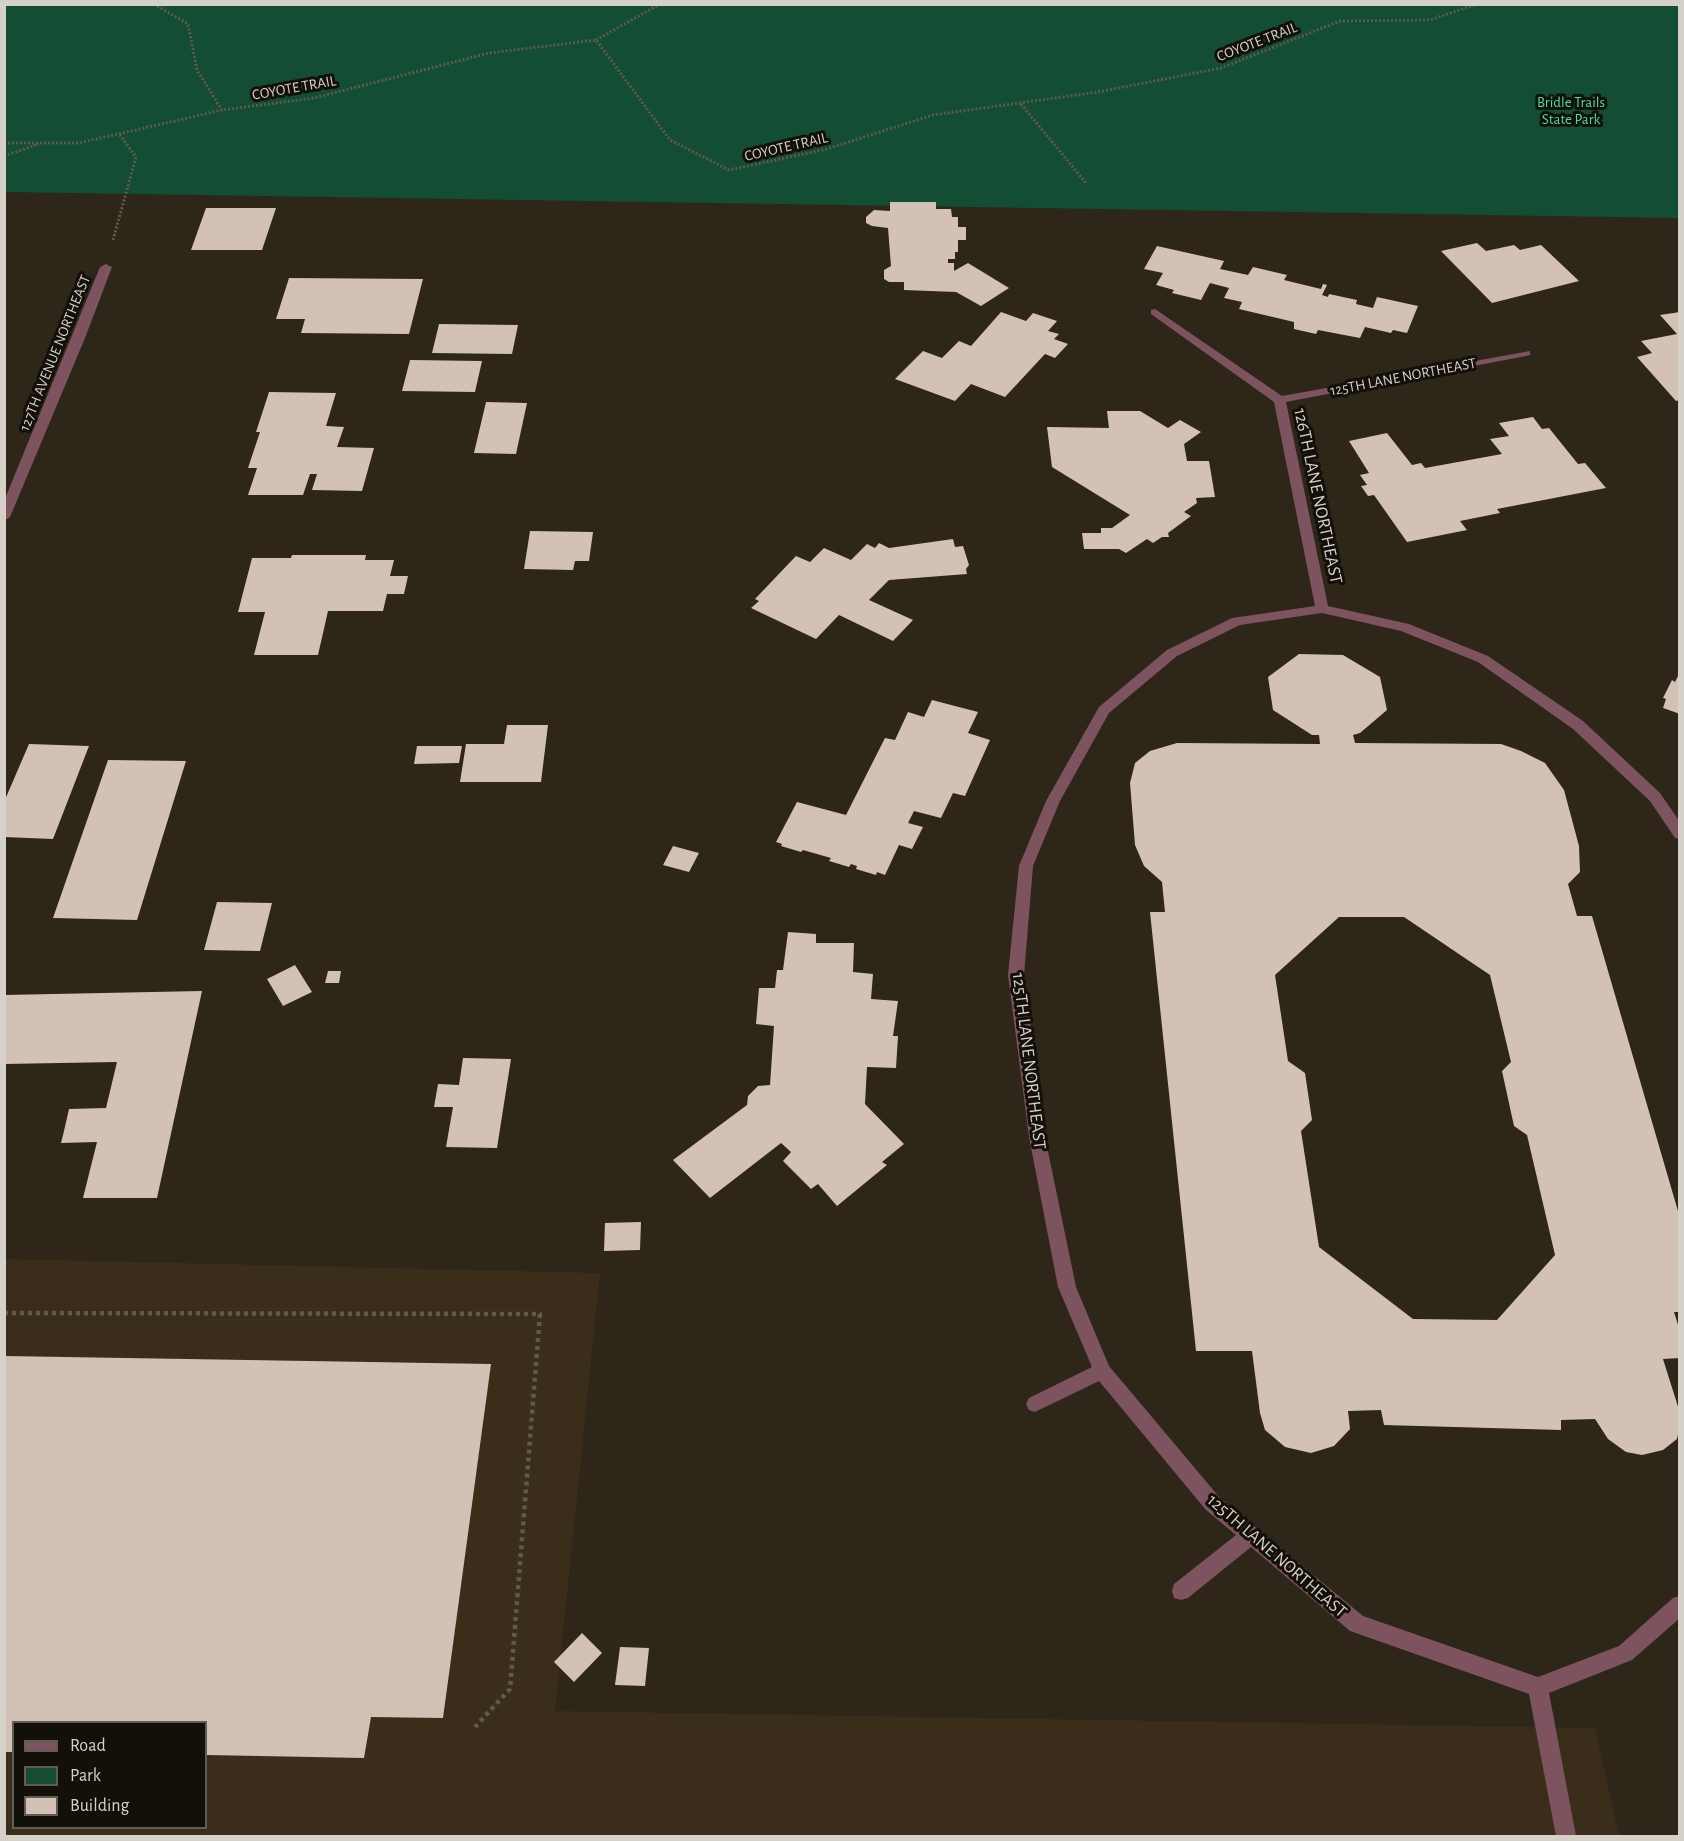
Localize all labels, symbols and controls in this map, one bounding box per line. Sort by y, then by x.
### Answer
street label: COYOTE TRAIL [1214,18,1300,66]
street label: COYOTE TRAIL [251,72,337,104]
park label: Bridle Trails State Park [1537,93,1605,128]
street label: COYOTE TRAIL [743,129,829,165]
street label: 127TH AVENUE NORTHEAST [15,272,95,434]
street label: 125TH LANE NORTHEAST [1329,354,1477,400]
street label: 126TH LANE NORTHEAST [1289,406,1347,586]
street label: 125TH LANE NORTHEAST [1007,971,1051,1151]
street label: 125TH LANE NORTHEAST [1203,1490,1351,1622]
legend [12,1721,207,1829]
text: Road [70,1737,106,1755]
text: Park [70,1767,101,1785]
text: Building [70,1797,129,1815]

